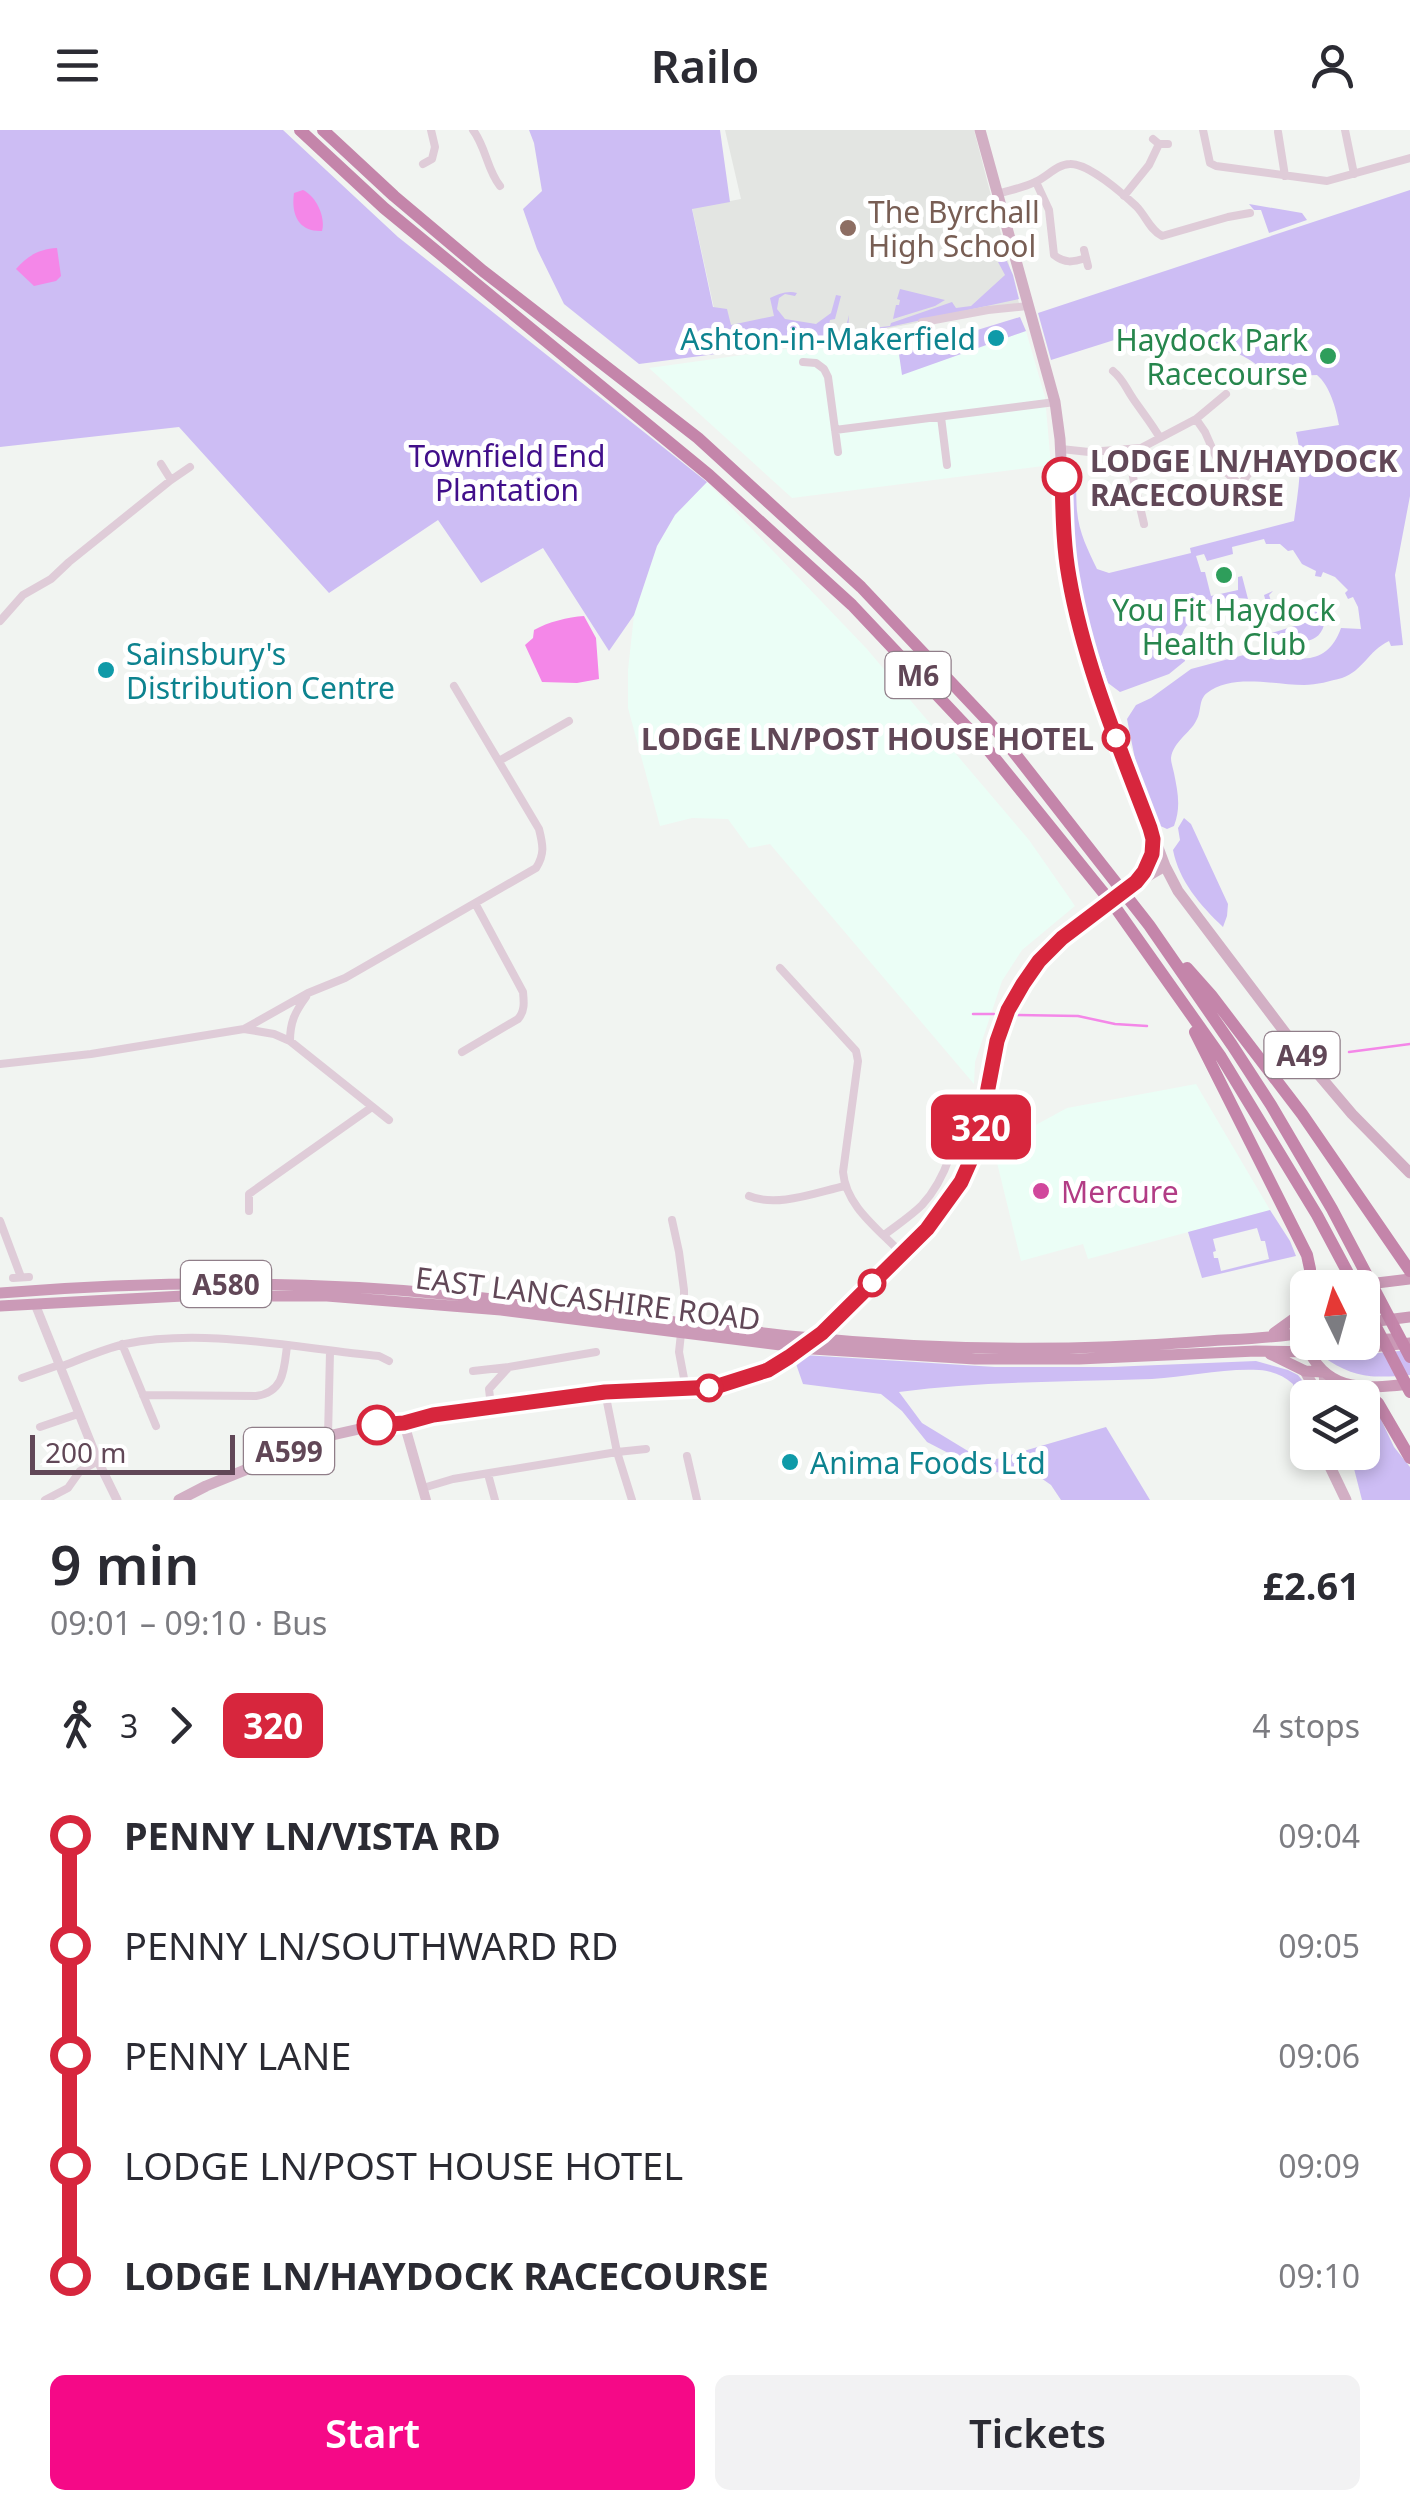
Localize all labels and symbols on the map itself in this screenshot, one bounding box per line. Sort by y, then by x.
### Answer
place label: The Byrchall High School [868,191,1040,266]
marker: The Byrchall High School [837,217,859,239]
place label: Ashton-in-Makerfield [680,318,976,359]
place label: Haydock Park Racecourse [1115,319,1308,394]
marker: Ashton-in-Makerfield [985,327,1007,349]
marker: Haydock Park Racecourse [1317,345,1339,367]
park label: Townfield End Plantation [409,435,605,510]
place label: LODGE LN/HAYDOCK RACECOURSE [1090,440,1397,515]
marker: LODGE LN/HAYDOCK RACECOURSE [1043,458,1081,496]
marker: You Fit Haydock Health Club [1213,564,1235,586]
place label: You Fit Haydock Health Club [1112,589,1336,664]
place label: Sainsbury's Distribution Centre [126,633,395,708]
road number: M6 [886,652,950,698]
marker: Sainsbury's Distribution Centre [95,659,117,681]
place label: LODGE LN/POST HOUSE HOTEL [641,718,1094,759]
marker: LODGE LN/POST HOUSE HOTEL [1103,725,1129,751]
road number: A49 [1264,1032,1340,1078]
line badge: 320 [924,1094,1038,1160]
place label: Mercure [1061,1171,1179,1212]
marker: Mercure [1030,1180,1052,1202]
street label: EAST LANCASHIRE ROAD [413,1256,763,1340]
road number: A580 [181,1261,271,1307]
unlabelled marker [859,1270,885,1296]
north arrow [1290,1270,1380,1360]
unlabelled marker [696,1375,722,1401]
unlabelled marker [358,1406,396,1444]
road number: A599 [244,1428,334,1474]
scale bar [30,1430,235,1474]
place label: Anima Foods Ltd [810,1442,1046,1483]
marker: Anima Foods Ltd [779,1451,801,1473]

